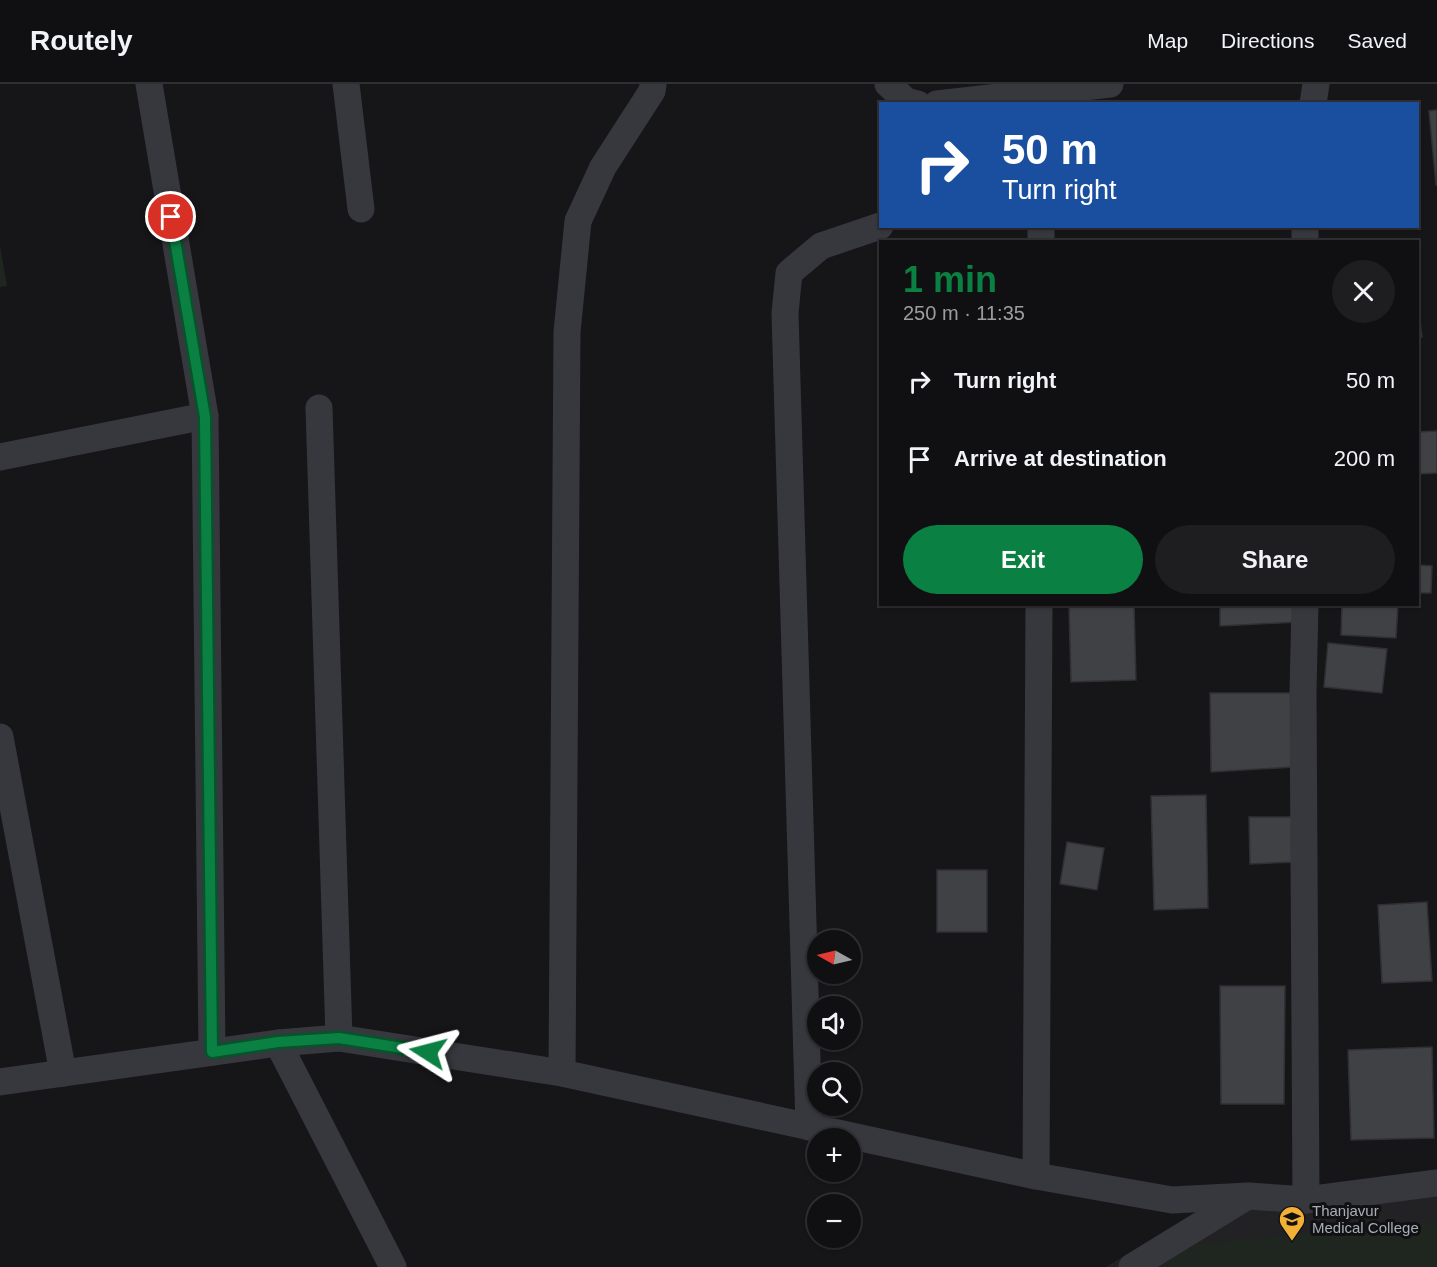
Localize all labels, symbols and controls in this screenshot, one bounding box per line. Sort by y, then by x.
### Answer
text: Routely [30,25,133,56]
text: Map [1147,29,1188,52]
text: Directions [1221,29,1314,52]
text: Saved [1347,29,1407,52]
icon: right [903,126,981,204]
text: 50 m [1002,126,1098,173]
text: Turn right [1002,175,1117,205]
pin [145,191,196,242]
icon: arrive [154,200,187,233]
text: 1 min [903,259,997,300]
button: close [1332,260,1395,323]
text: 250 m · 11:35 [903,302,1025,324]
icon: right [903,365,936,398]
text: Turn right [954,368,1056,393]
text: 50 m [1346,368,1395,393]
icon: arrive [903,443,936,476]
text: Arrive at destination [954,446,1167,471]
text: 200 m [1334,446,1395,471]
button: Exit [903,525,1143,594]
button: Share [1155,525,1395,594]
north arrow [807,930,861,984]
map controls [807,930,861,1248]
button: sound [807,996,861,1050]
position arrow [396,1020,460,1084]
button: search [807,1062,861,1116]
button: + [807,1128,861,1182]
button: − [807,1194,861,1248]
place label: Thanjavur Medical College [1312,1202,1419,1236]
school or university icon: Thanjavur Medical College [1277,1204,1307,1242]

